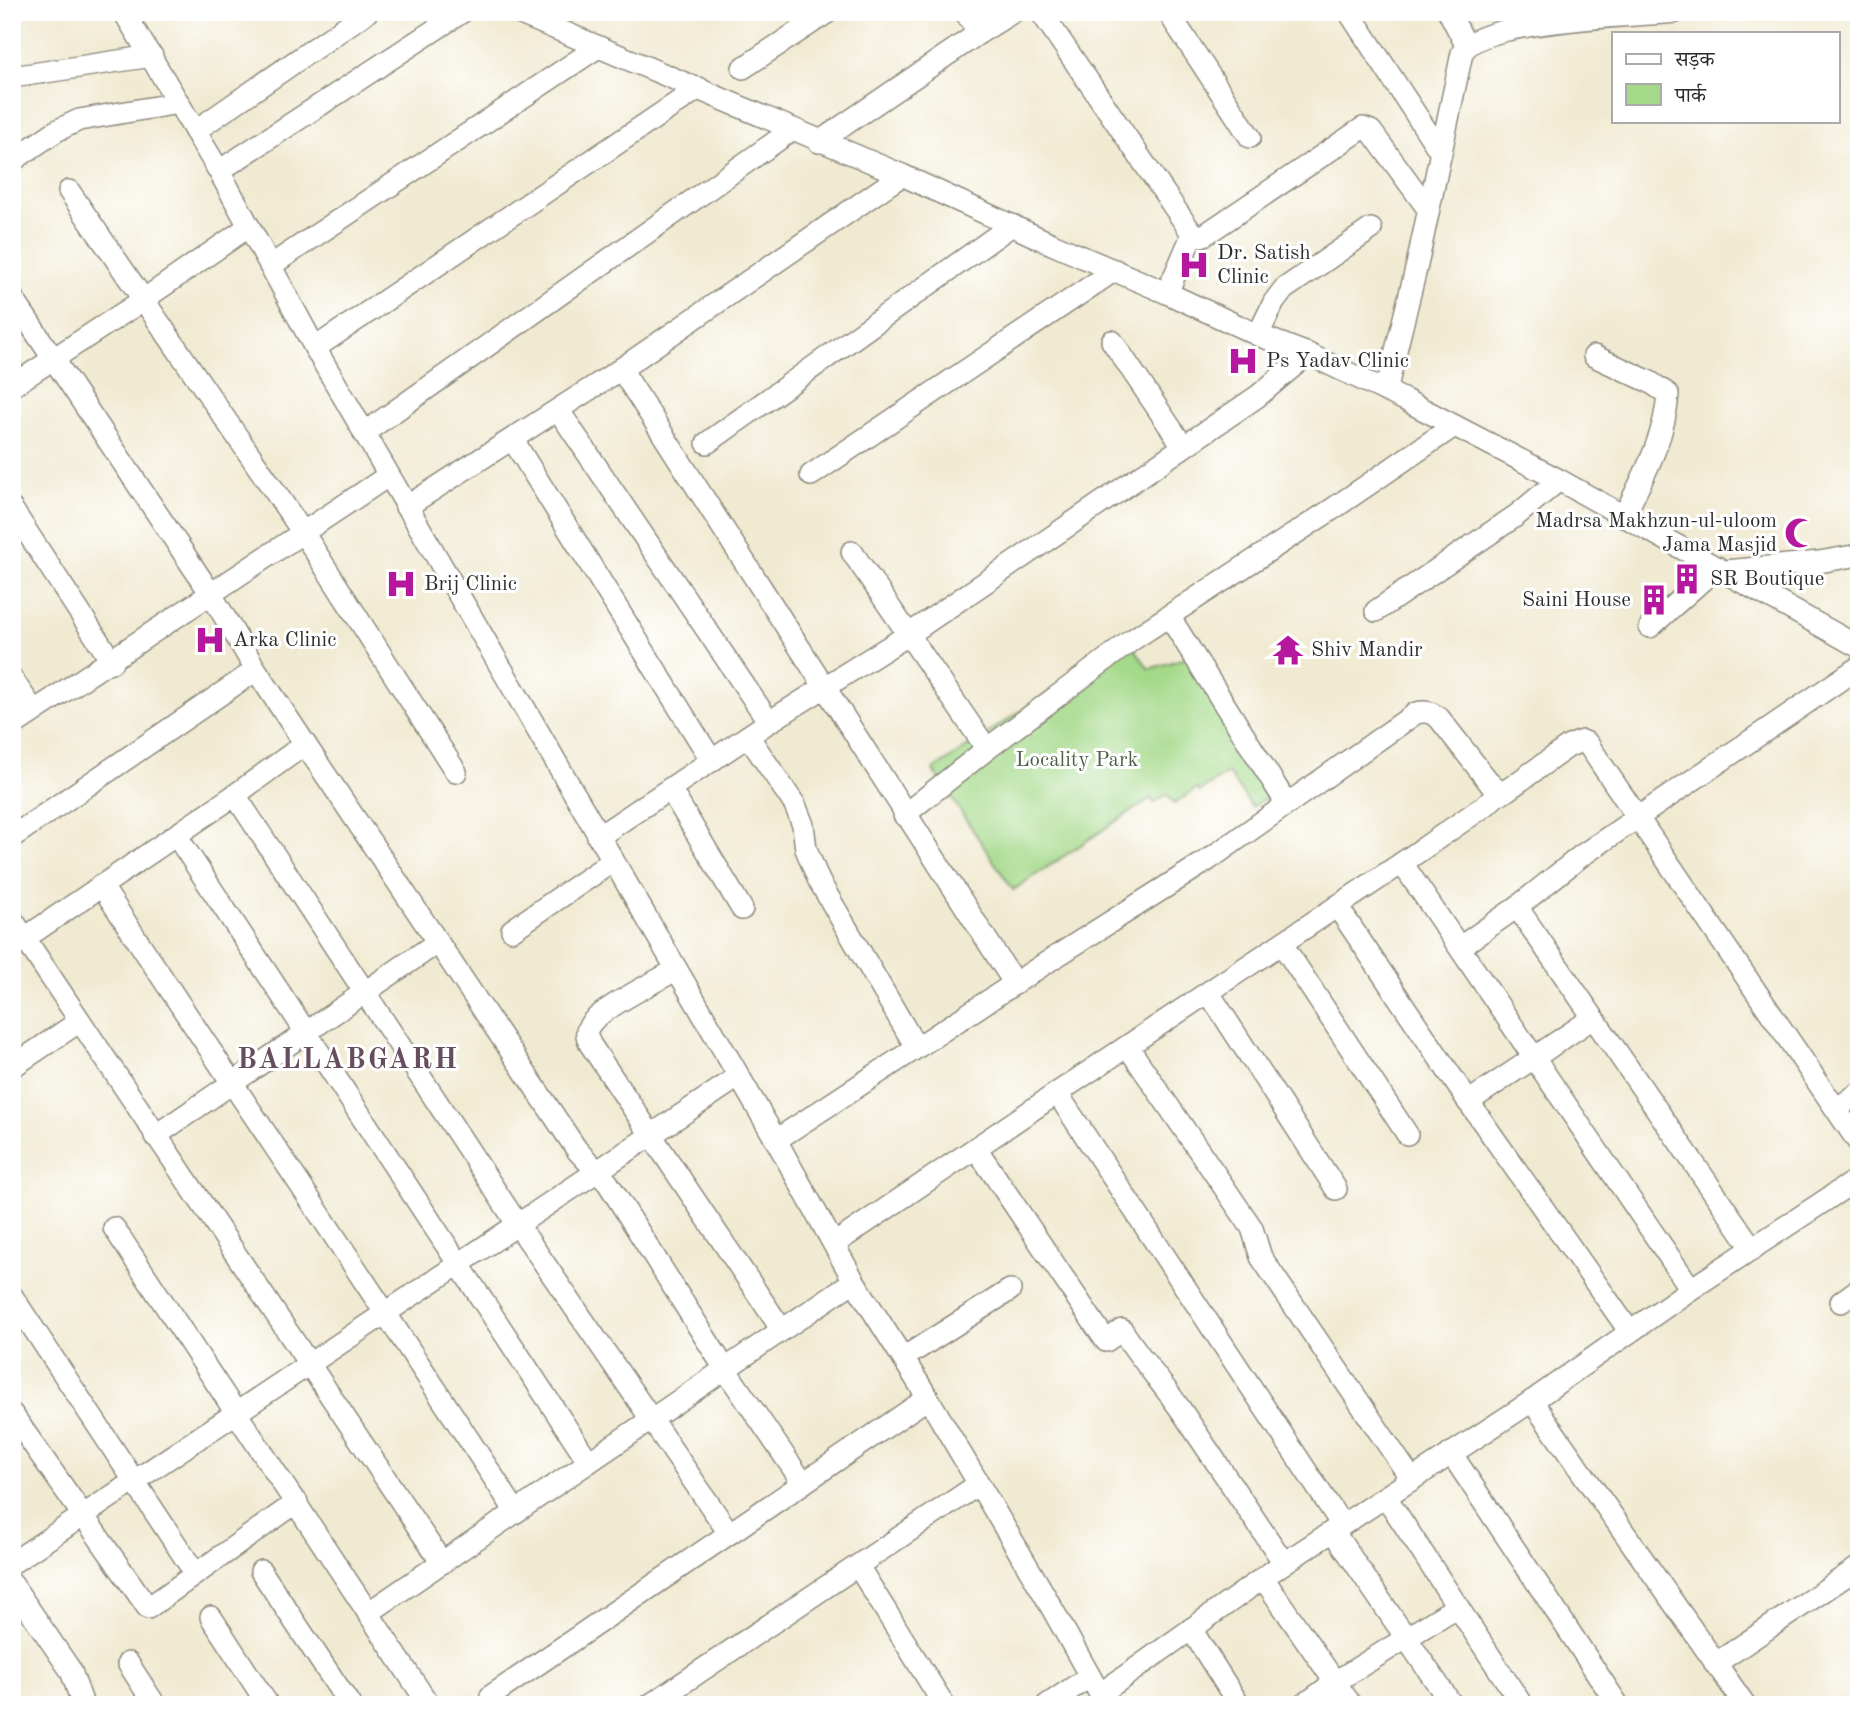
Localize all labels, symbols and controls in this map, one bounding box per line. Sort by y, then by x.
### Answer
legend [1612,32,1840,122]
text: सड़क [1674,50,1715,71]
text: पार्क [1674,83,1707,107]
place label: Dr. Satish Clinic [1217,243,1311,288]
hospital icon: Dr. Satish Clinic [1177,248,1211,282]
hospital icon: Ps Yadav Clinic [1226,344,1260,378]
place label: Ps Yadav Clinic [1266,351,1409,372]
place label: Madrsa Makhzun-ul-uloom Jama Masjid [1535,511,1777,556]
mosque icon: Madrsa Makhzun-ul-uloom Jama Masjid [1783,516,1817,550]
building icon: SR Boutique [1670,562,1704,596]
hospital icon: Brij Clinic [384,567,418,601]
place label: SR Boutique [1710,569,1825,590]
place label: Brij Clinic [424,574,517,595]
building icon: Saini House [1637,583,1671,617]
place label: Saini House [1522,590,1631,611]
hospital icon: Arka Clinic [193,623,227,657]
place label: Arka Clinic [233,630,336,651]
temple icon: Shiv Mandir [1271,633,1305,667]
place label: Shiv Mandir [1311,640,1423,661]
park label: Locality Park [1016,750,1139,771]
district label: BALLABGARH [237,1047,459,1075]

